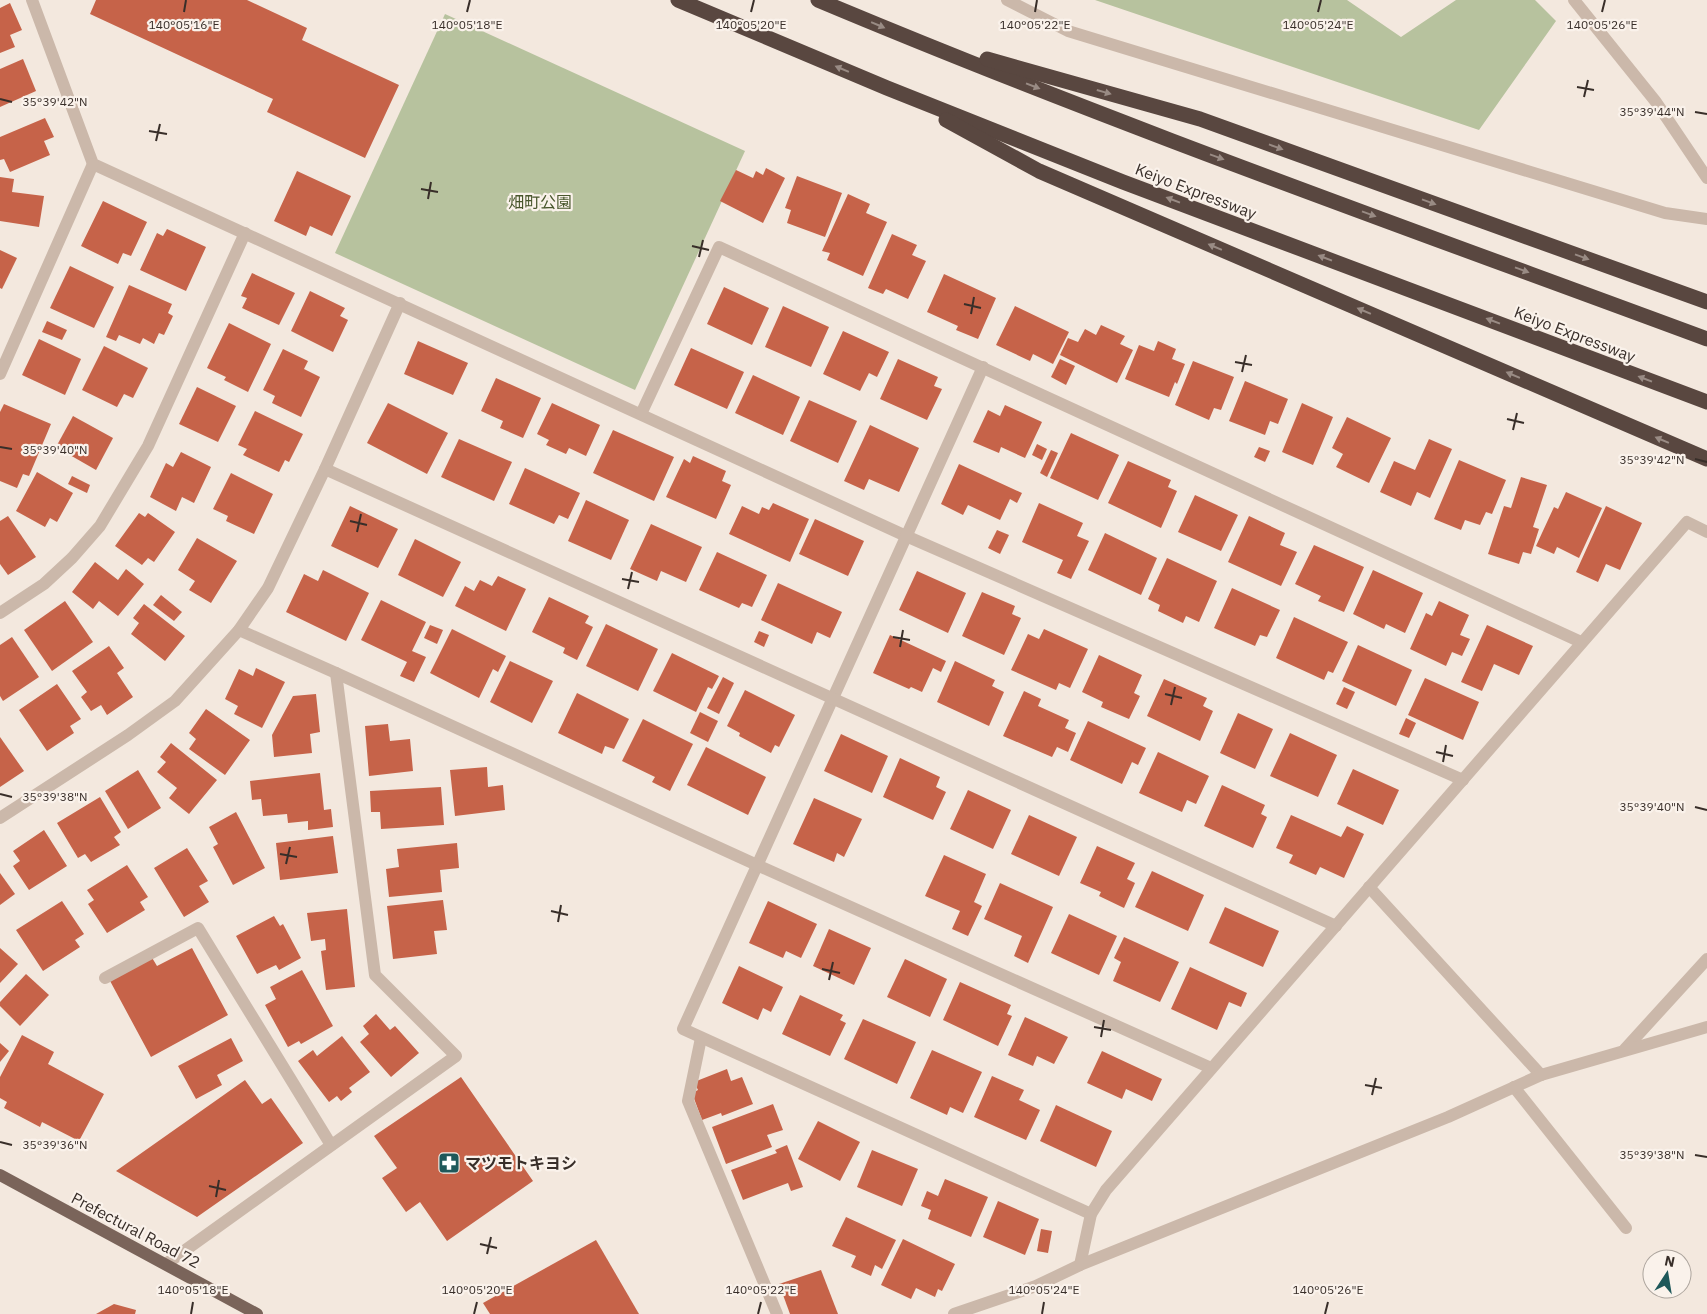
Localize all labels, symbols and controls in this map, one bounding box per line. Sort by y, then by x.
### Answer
text: 140°05'16"E [149,17,219,32]
text: 140°05'18"E [432,17,502,32]
text: 140°05'20"E [716,17,786,32]
text: 140°05'22"E [1000,17,1070,32]
text: 140°05'24"E [1283,17,1353,32]
text: 140°05'26"E [1567,17,1637,32]
one-way arrow [871,22,885,30]
one-way arrow [835,64,849,72]
one-way arrow [1025,83,1040,91]
one-way arrow [1097,89,1112,97]
text: 35°39'42"N [22,94,88,109]
text: 35°39'44"N [1619,104,1685,119]
one-way arrow [1269,143,1284,151]
one-way arrow [1210,153,1225,161]
street label: Keiyo Expressway [1132,159,1260,223]
park label: 畑町公園 [508,192,572,212]
one-way arrow [1165,196,1180,204]
one-way arrow [1422,198,1437,206]
one-way arrow [1362,210,1377,218]
one-way arrow [1208,242,1222,250]
one-way arrow [1317,254,1332,261]
one-way arrow [1574,254,1589,261]
one-way arrow [1514,267,1529,274]
street label: Keiyo Expressway [1511,302,1639,366]
one-way arrow [1357,306,1371,314]
one-way arrow [1486,317,1500,325]
one-way arrow [1506,371,1520,379]
one-way arrow [1637,375,1652,383]
one-way arrow [1655,435,1669,443]
text: 35°39'40"N [22,442,88,457]
text: 35°39'42"N [1619,452,1685,467]
text: 35°39'38"N [22,789,88,804]
text: 35°39'40"N [1619,799,1685,814]
text: 35°39'36"N [22,1137,88,1152]
text: 35°39'38"N [1619,1147,1685,1162]
pharmacy icon: マツモトキヨシ [437,1151,461,1175]
place label: マツモトキヨシ [465,1153,577,1173]
street label: Prefectural Road 72 [68,1188,204,1272]
north arrow [1642,1249,1692,1299]
text: N [1663,1251,1677,1271]
text: 140°05'18"E [158,1282,228,1297]
text: 140°05'20"E [442,1282,512,1297]
text: 140°05'22"E [726,1282,796,1297]
text: 140°05'24"E [1009,1282,1079,1297]
text: 140°05'26"E [1293,1282,1363,1297]

